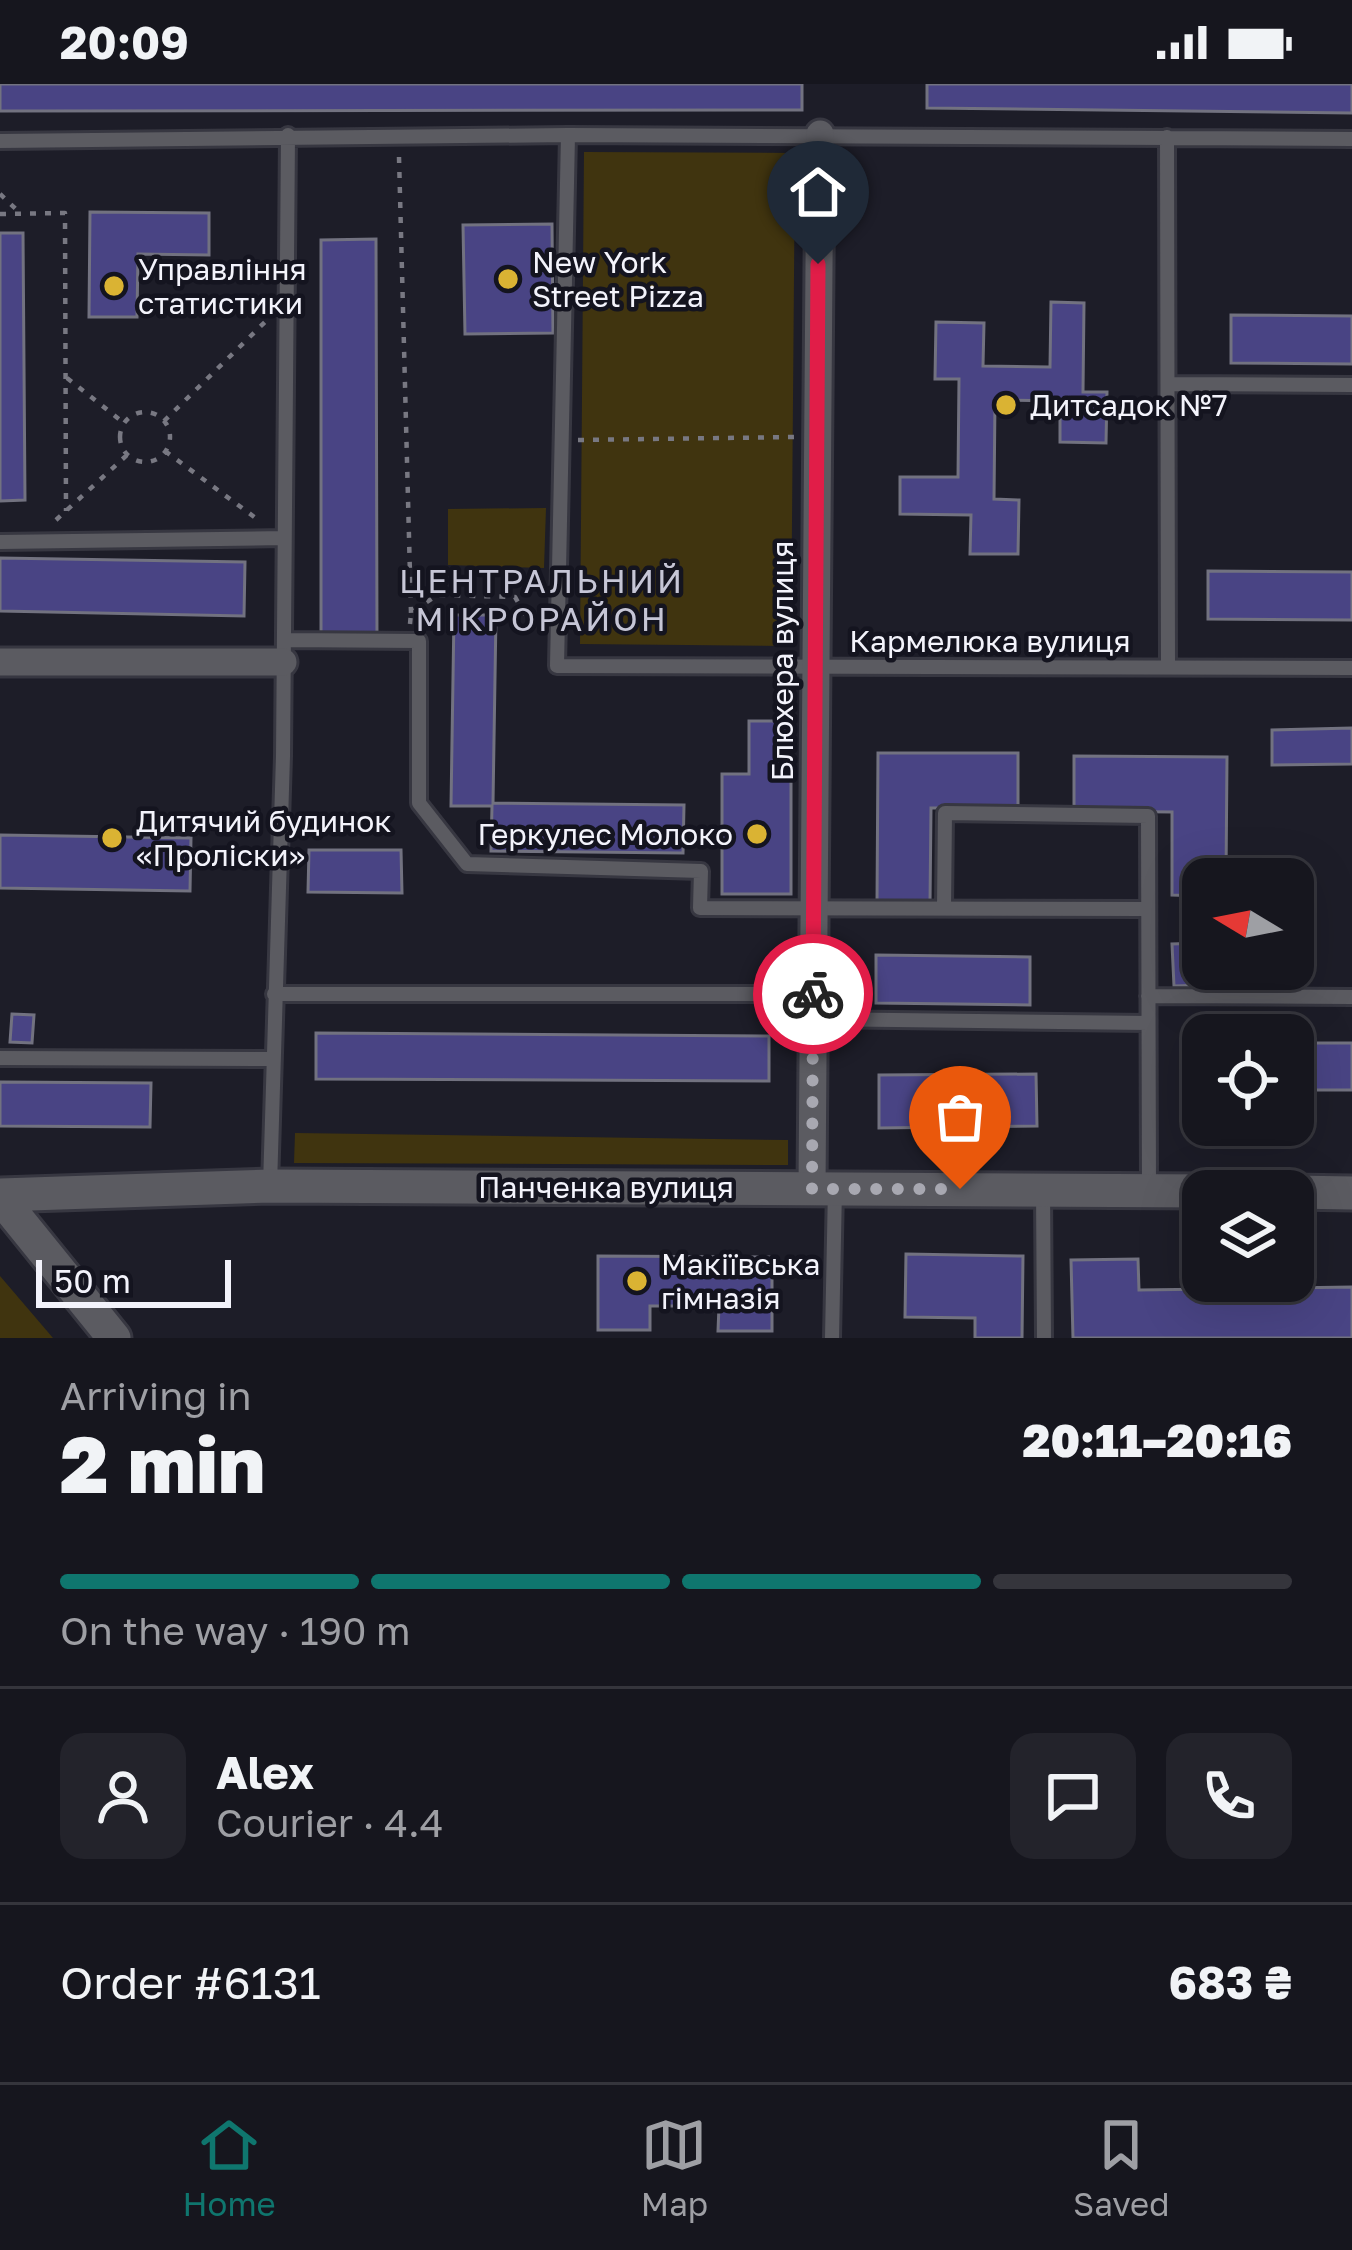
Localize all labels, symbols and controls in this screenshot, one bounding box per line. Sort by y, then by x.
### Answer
text: 20:09 [60,15,189,69]
pin [767,141,869,264]
icon: home [785,159,851,225]
place label: New York Street Pizza [532,244,704,314]
place label: Управління статистики [138,251,307,321]
marker: New York Street Pizza [495,266,521,292]
marker: Управління статистики [101,273,127,299]
place label: Дитсадок №7 [1030,387,1228,423]
marker: Дитсадок №7 [993,392,1019,418]
street label: Блюхера вулиця [764,541,800,781]
district label: ЦЕНТРАЛЬНИЙ МІКРОРАЙОН [399,561,685,638]
street label: Кармелюка вулиця [849,623,1131,659]
place label: Дитячий будинок «Проліски» [136,803,392,873]
place label: Геркулес Молоко [477,816,733,852]
marker: Геркулес Молоко [744,821,770,847]
marker: Дитячий будинок «Проліски» [99,825,125,851]
north arrow [1182,858,1314,990]
map controls [1182,858,1314,1302]
courier [753,934,873,1054]
icon: bike [780,961,846,1027]
button: locate [1182,1014,1314,1146]
pin [909,1066,1011,1189]
icon: bag [927,1084,993,1150]
street label: Панченка вулиця [478,1169,734,1205]
button: layers [1182,1170,1314,1302]
place label: Макіївська гімназія [661,1246,820,1316]
scale bar [36,1254,231,1307]
text: 50 m [54,1261,131,1300]
marker: Макіївська гімназія [624,1268,650,1294]
text: Arriving in [60,1372,251,1419]
text: 20:11–20:16 [1022,1413,1292,1467]
text: 2 min [60,1417,265,1510]
text: On the way · 190 m [60,1607,411,1654]
button: person [60,1733,186,1859]
button: chat [1010,1733,1136,1859]
button: phone [1166,1733,1292,1859]
text: Alex [216,1745,314,1799]
text: Courier · 4.4 [216,1799,444,1846]
text: Order #6131 [60,1955,321,2009]
text: 683 ₴ [1168,1955,1292,2009]
tab: Home [183,2112,276,2223]
tab: Map [641,2112,708,2223]
tab: Saved [1073,2112,1169,2223]

